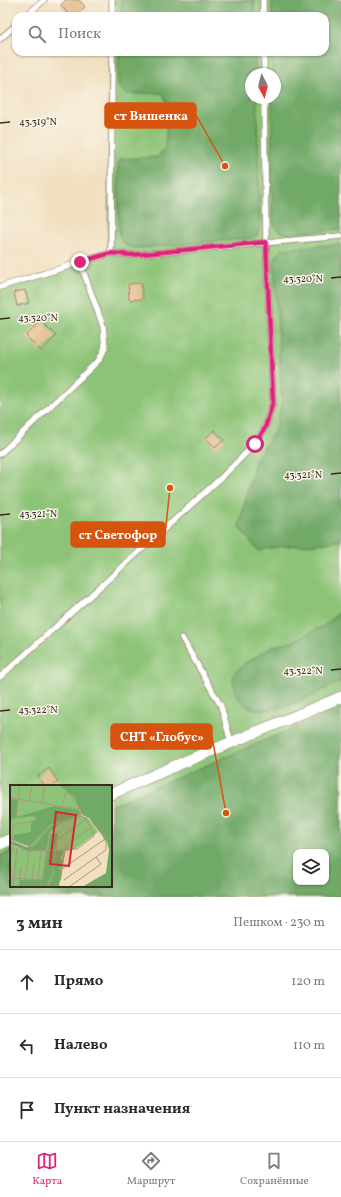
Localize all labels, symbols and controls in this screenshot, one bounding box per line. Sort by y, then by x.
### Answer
search box [12,12,329,56]
icon: search [26,23,48,45]
text: Поиск [58,24,101,45]
north arrow [245,68,281,104]
callout: ст Вишенка [105,103,196,128]
text: ст Вишенка [114,108,188,126]
text: 43.319°N [19,115,57,129]
route end [71,253,89,271]
text: 43.320°N [283,272,324,286]
text: 43.320°N [18,311,59,325]
route start [246,435,264,453]
text: 43.321°N [284,468,323,482]
text: 43.321°N [19,507,58,521]
callout: ст Светофор [71,522,165,547]
text: ст Светофор [79,527,157,545]
text: 43.322°N [283,664,323,678]
text: 43.322°N [18,703,58,717]
callout: СНТ «Глобус» [111,724,212,749]
text: СНТ «Глобус» [120,729,204,747]
inset map [10,785,112,887]
map controls [293,849,329,885]
button: layers [293,849,329,885]
text: 3 мин [16,912,63,935]
text: Пешком · 230 m [233,914,325,932]
icon: ahead [16,971,38,993]
text: Прямо [54,971,103,992]
text: 120 m [291,973,325,991]
icon: left [16,1035,38,1057]
text: Налево [54,1035,108,1056]
text: 110 m [293,1037,325,1055]
icon: arrive [16,1099,38,1121]
text: Пункт назначения [54,1099,190,1120]
tab: Карта [32,1150,62,1189]
tab: Маршрут [127,1150,175,1189]
tab: Сохранённые [240,1150,309,1189]

